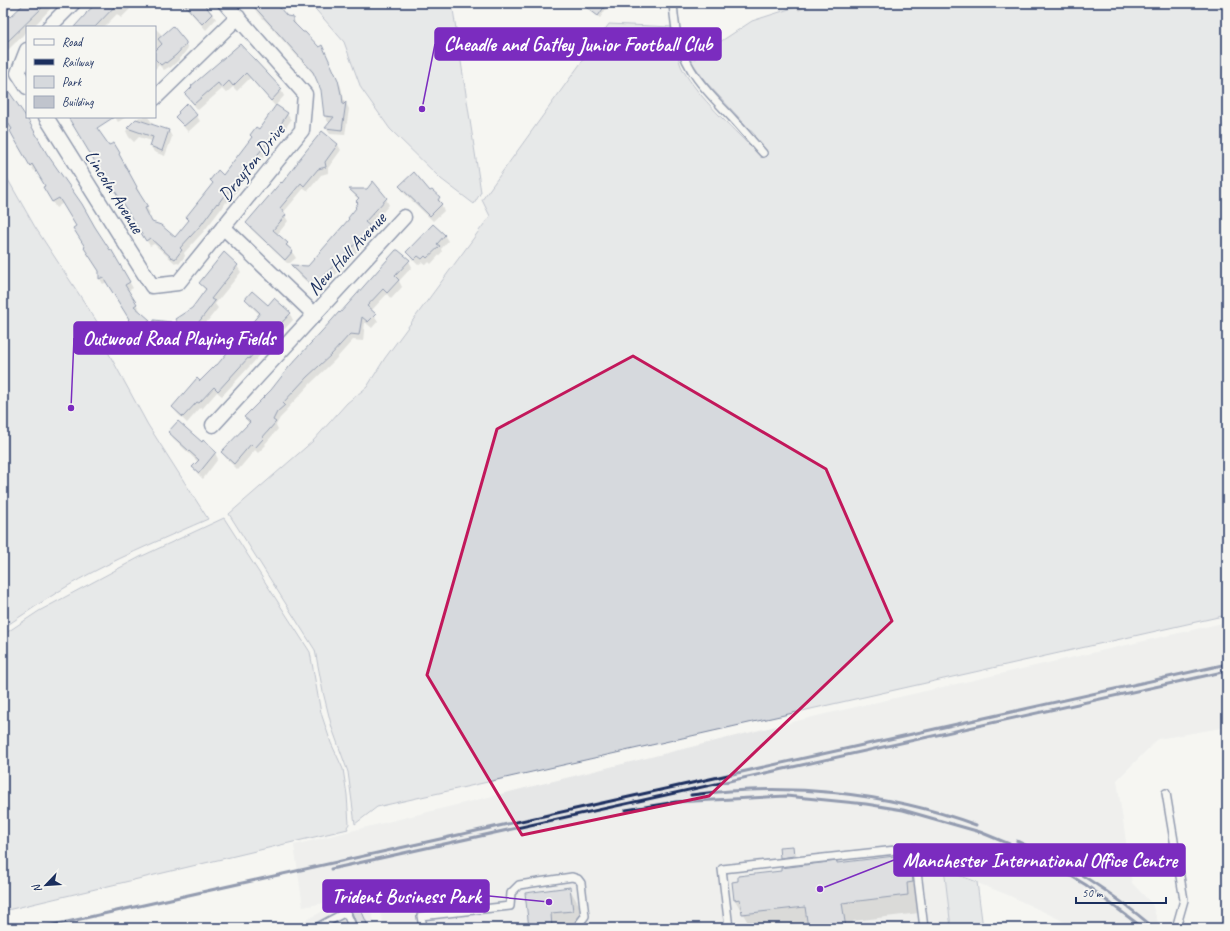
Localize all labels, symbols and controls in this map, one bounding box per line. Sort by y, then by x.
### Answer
legend [26,26,156,118]
callout: Cheadle and Gatley Junior Football Club [435,28,721,60]
text: Cheadle and Gatley Junior Football Club [444,32,714,58]
text: Road [62,34,84,50]
text: Railway [62,54,94,70]
text: Park [62,74,83,90]
text: Building [62,94,94,110]
street label: Drayton Drive [213,118,291,206]
street label: Lincoln Avenue [79,145,150,239]
street label: New Hall Avenue [302,206,393,300]
callout: Outwood Road Playing Fields [74,322,283,354]
text: Outwood Road Playing Fields [83,326,277,351]
callout: Manchester International Office Centre [894,844,1185,876]
text: Manchester International Office Centre [903,848,1179,873]
north arrow [26,865,66,905]
scale bar [1076,879,1166,905]
callout: Trident Business Park [323,880,489,912]
text: N [28,881,45,895]
text: Trident Business Park [331,884,483,909]
text: 50 m [1082,885,1104,901]

